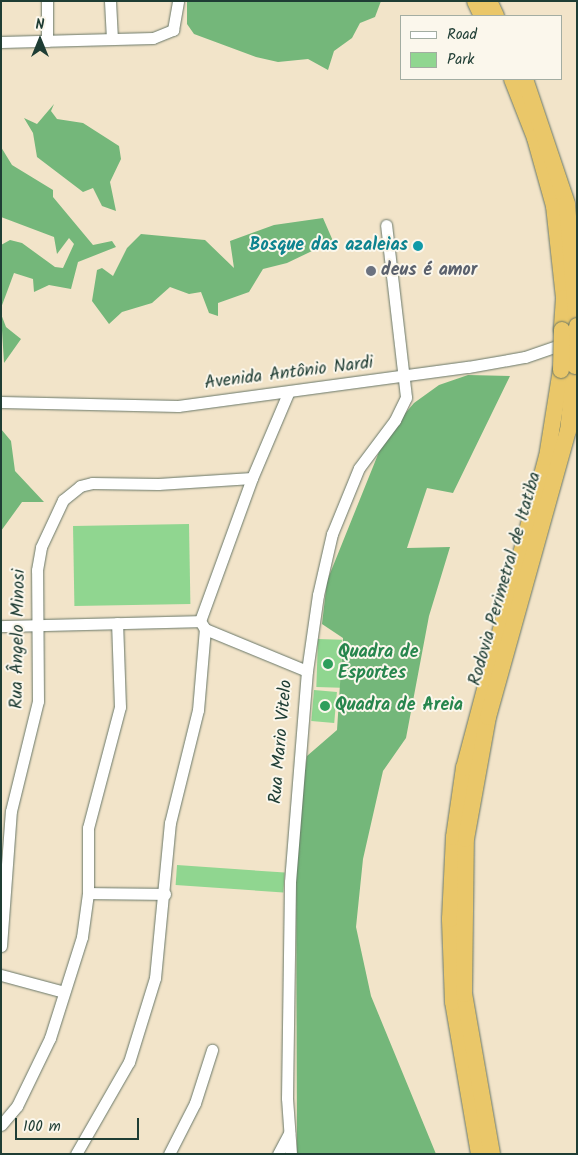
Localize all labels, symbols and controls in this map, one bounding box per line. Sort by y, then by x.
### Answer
text: N [36,14,44,36]
north arrow [15,15,65,65]
legend [400,15,563,80]
text: Road [447,23,477,47]
text: Park [447,48,474,72]
place label: Bosque das azaleias [249,235,408,257]
marker: Bosque das azaleias [412,240,424,252]
place label: deus é amor [381,260,477,282]
marker: deus é amor [365,265,377,277]
street label: Avenida Antônio Nardi [203,353,375,395]
street label: Rodovia Perimetral de Itatiba [465,470,547,688]
street label: Rua Ângelo Minosi [7,569,31,709]
place label: Quadra de Esportes [338,643,419,686]
marker: Quadra de Esportes [322,658,334,670]
street label: Rua Mario Vitelo [266,679,298,805]
place label: Quadra de Areia [335,695,463,717]
marker: Quadra de Areia [319,700,331,712]
scale bar [18,1108,141,1140]
text: 100 m [23,1115,61,1139]

